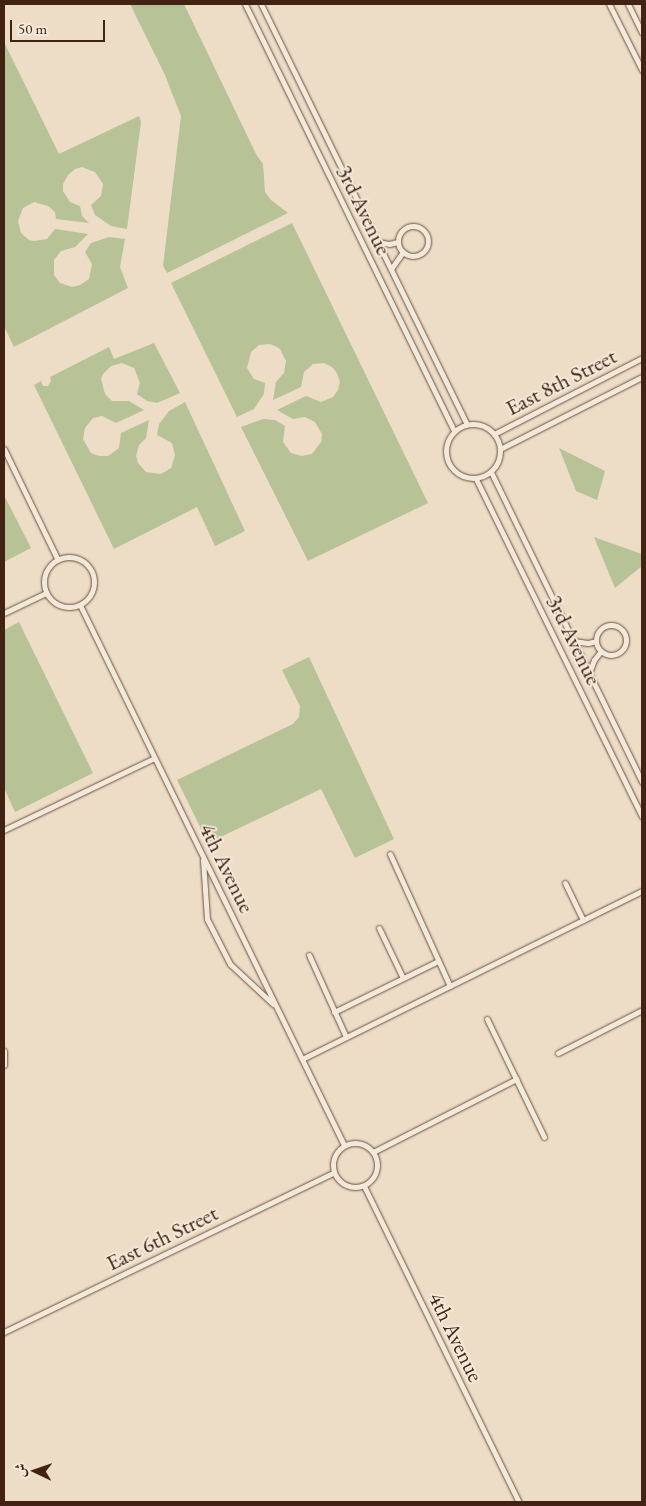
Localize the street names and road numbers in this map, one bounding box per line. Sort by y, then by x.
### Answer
street label: 3rd Avenue [331,161,397,259]
street label: East 8th Street [501,343,621,421]
street label: 3rd Avenue [541,591,607,689]
street label: 4th Avenue [194,819,260,917]
street label: East 6th Street [102,1200,222,1276]
street label: 4th Avenue [423,1288,489,1386]

